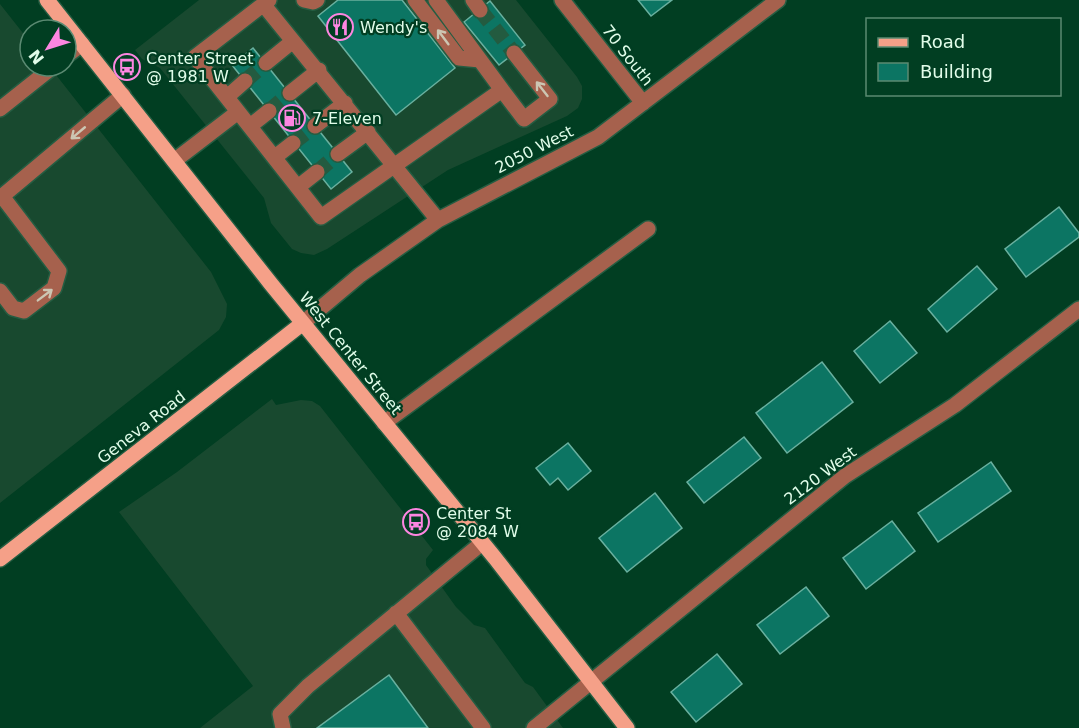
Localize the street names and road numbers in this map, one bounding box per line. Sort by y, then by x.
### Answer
street label: 70 South [598,21,657,90]
street label: 2050 West [492,122,576,177]
street label: West Center Street [295,288,406,418]
street label: Geneva Road [93,387,189,468]
street label: 2120 West [781,442,860,509]

